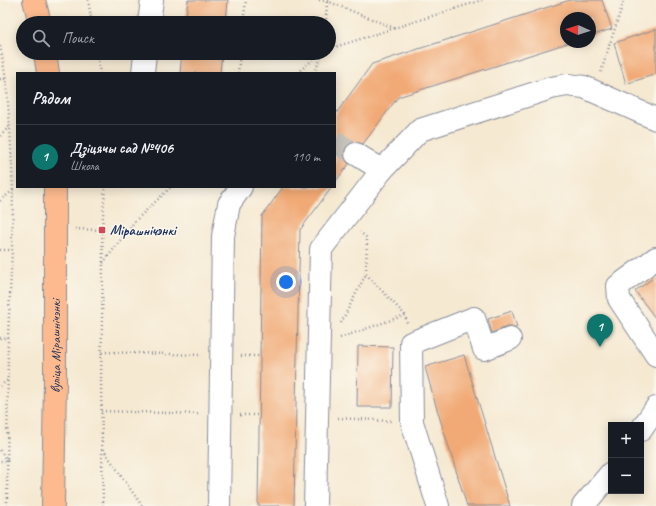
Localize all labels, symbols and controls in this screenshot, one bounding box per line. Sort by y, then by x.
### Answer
north arrow [560,12,596,48]
search box [16,16,336,60]
icon: search [30,27,52,49]
text: Поиск [62,29,94,48]
text: Рядом [32,88,70,109]
text: Дзіцячы сад №406 [70,139,173,158]
text: 1 [42,149,48,165]
text: 110 m [292,149,320,165]
text: Школа [70,158,99,174]
place label: Мірашнічэнкі [110,222,178,239]
marker: Мірашнічэнкі [97,225,107,235]
your location [276,272,296,292]
street label: вуліца Мірашнічэнкі [47,297,64,393]
pin: 1 [587,314,613,347]
map controls [608,422,644,494]
button: + [608,422,644,458]
button: − [608,458,644,494]

